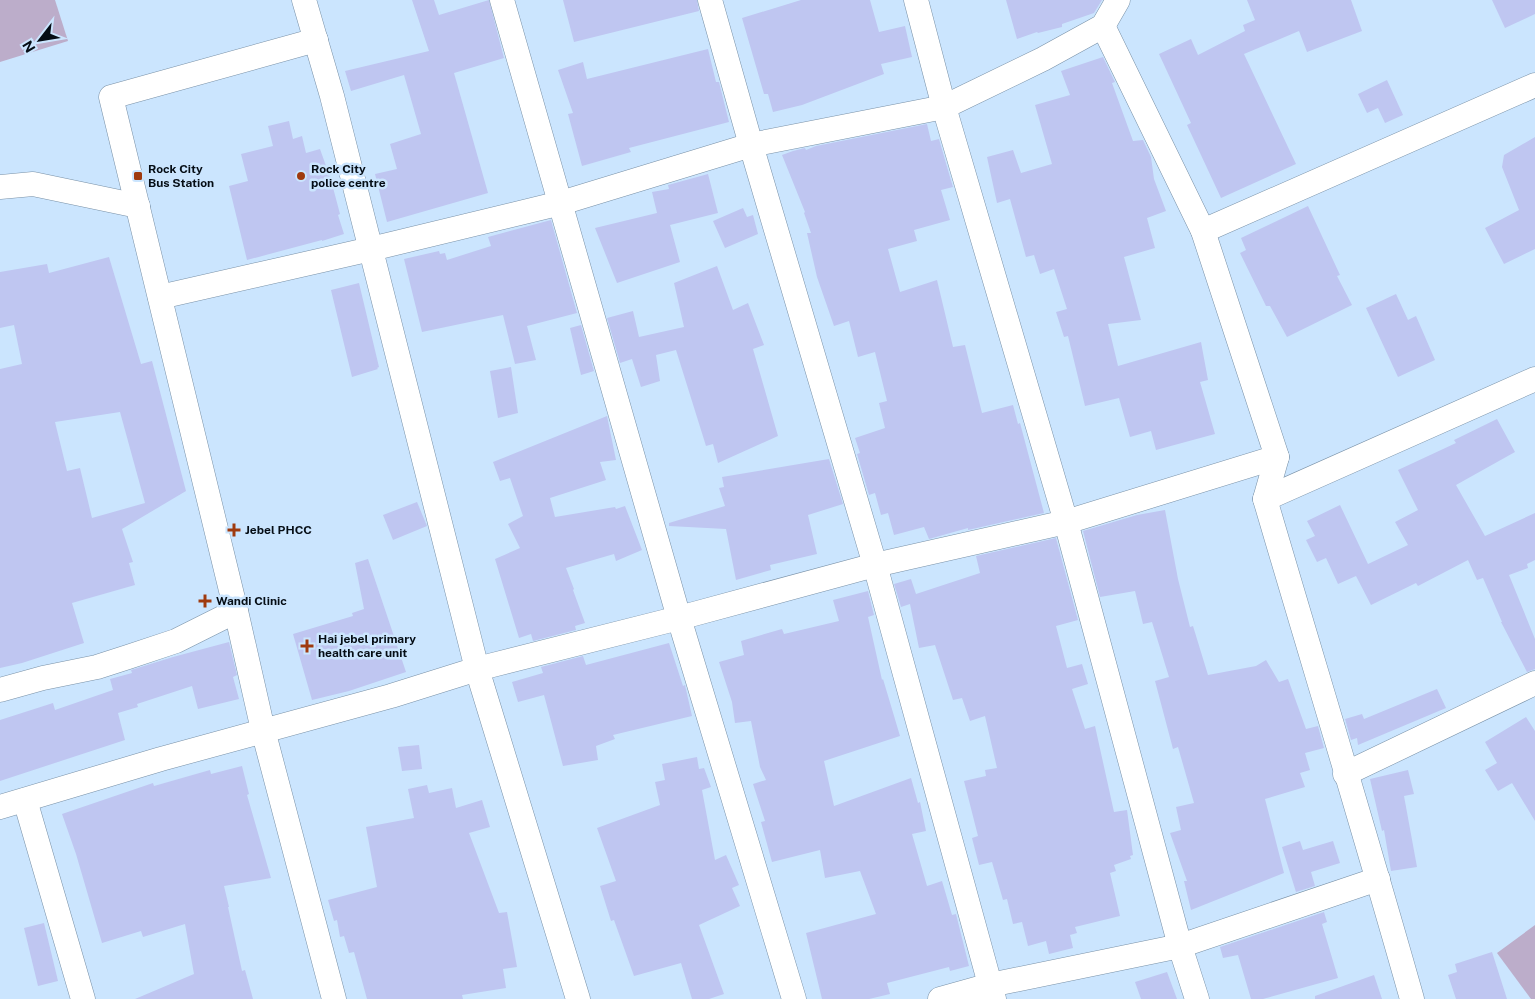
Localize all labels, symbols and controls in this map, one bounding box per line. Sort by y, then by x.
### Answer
north arrow [15,15,65,65]
text: N [19,38,39,56]
place label: Rock City Bus Station [148,162,214,190]
place label: Rock City police centre [311,162,386,190]
marker: Rock City Bus Station [132,170,144,182]
marker: Rock City police centre [295,170,307,182]
marker: Jebel PHCC [227,523,241,537]
place label: Jebel PHCC [245,523,312,537]
marker: Wandi Clinic [198,594,212,608]
place label: Wandi Clinic [216,594,287,608]
place label: Hai jebel primary health care unit [318,632,416,660]
marker: Hai jebel primary health care unit [300,639,314,653]

